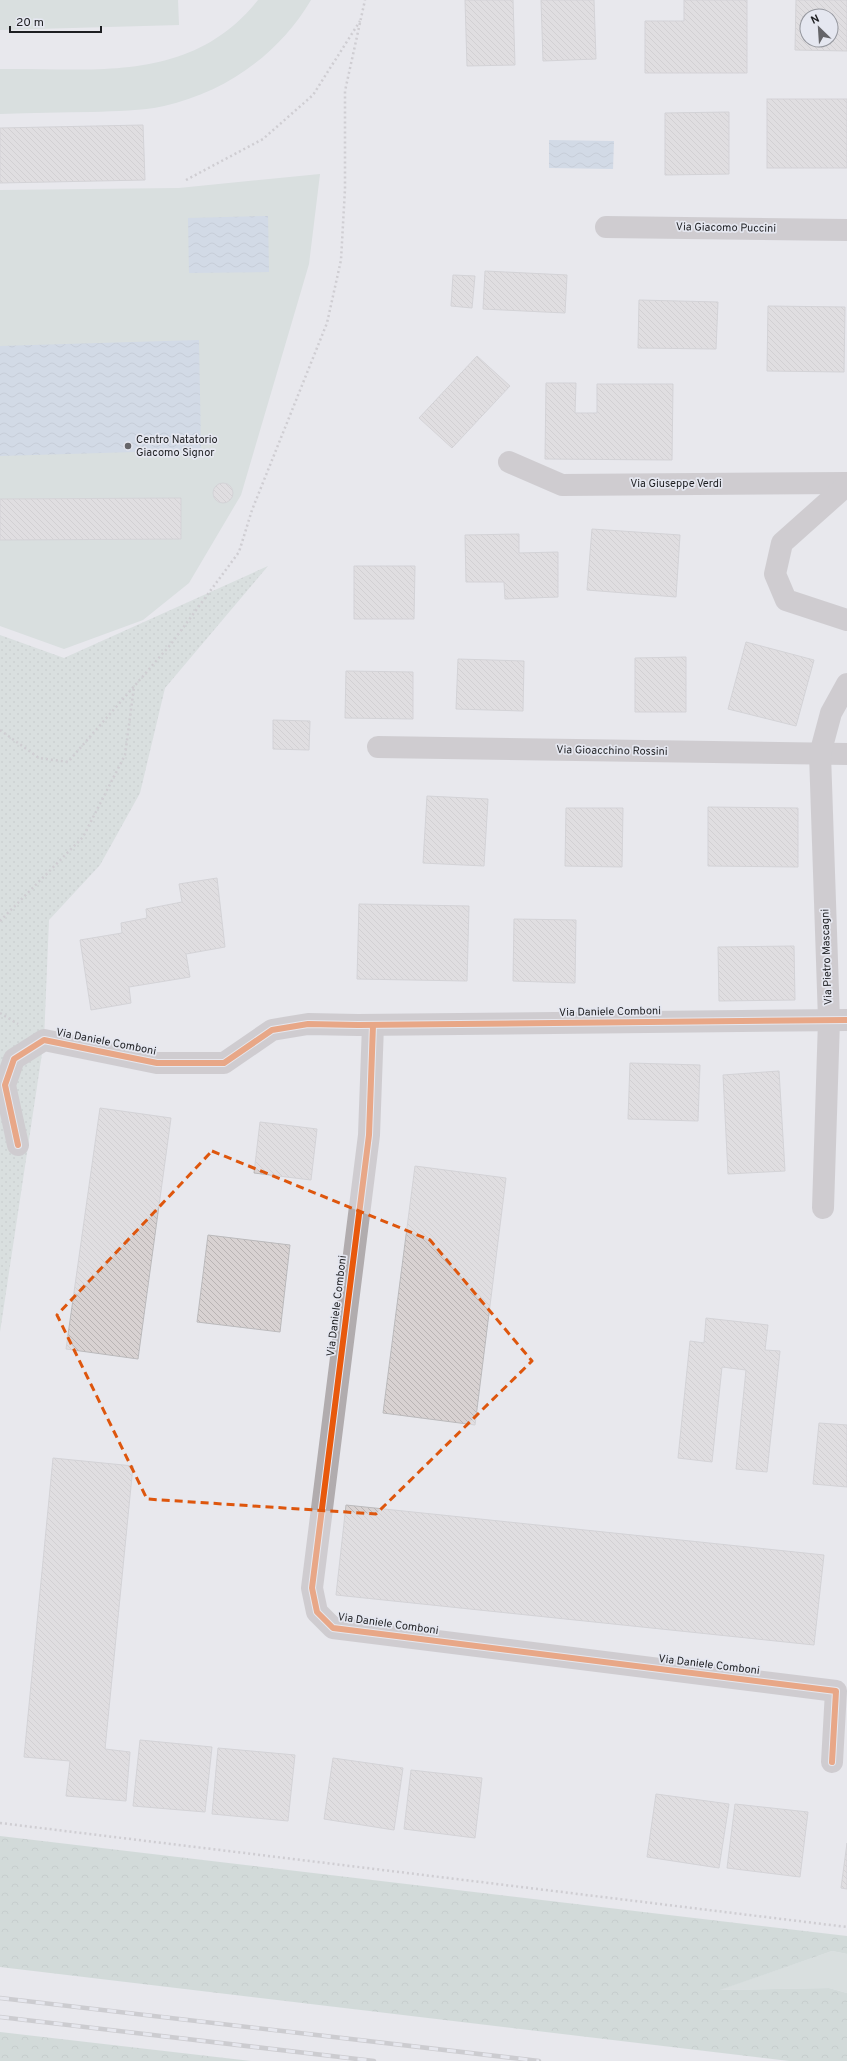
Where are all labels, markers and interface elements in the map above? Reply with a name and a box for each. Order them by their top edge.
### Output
scale bar [10,8,101,34]
north arrow [799,8,839,48]
text: N [809,12,822,28]
text: 20 m [16,15,44,31]
street label: Via Giacomo Puccini [676,220,776,236]
place label: Centro Natatorio Giacomo Signor [136,433,218,460]
marker: Centro Natatorio Giacomo Signor [123,441,133,451]
street label: Via Giuseppe Verdi [630,477,722,491]
street label: Via Gioacchino Rossini [556,743,668,759]
street label: Via Pietro Mascagni [818,909,836,1005]
street label: Via Daniele Comboni [559,1004,661,1020]
street label: Via Daniele Comboni [55,1025,157,1059]
street label: Via Daniele Comboni [324,1255,350,1357]
street label: Via Daniele Comboni [337,1610,439,1638]
street label: Via Daniele Comboni [658,1652,760,1678]

